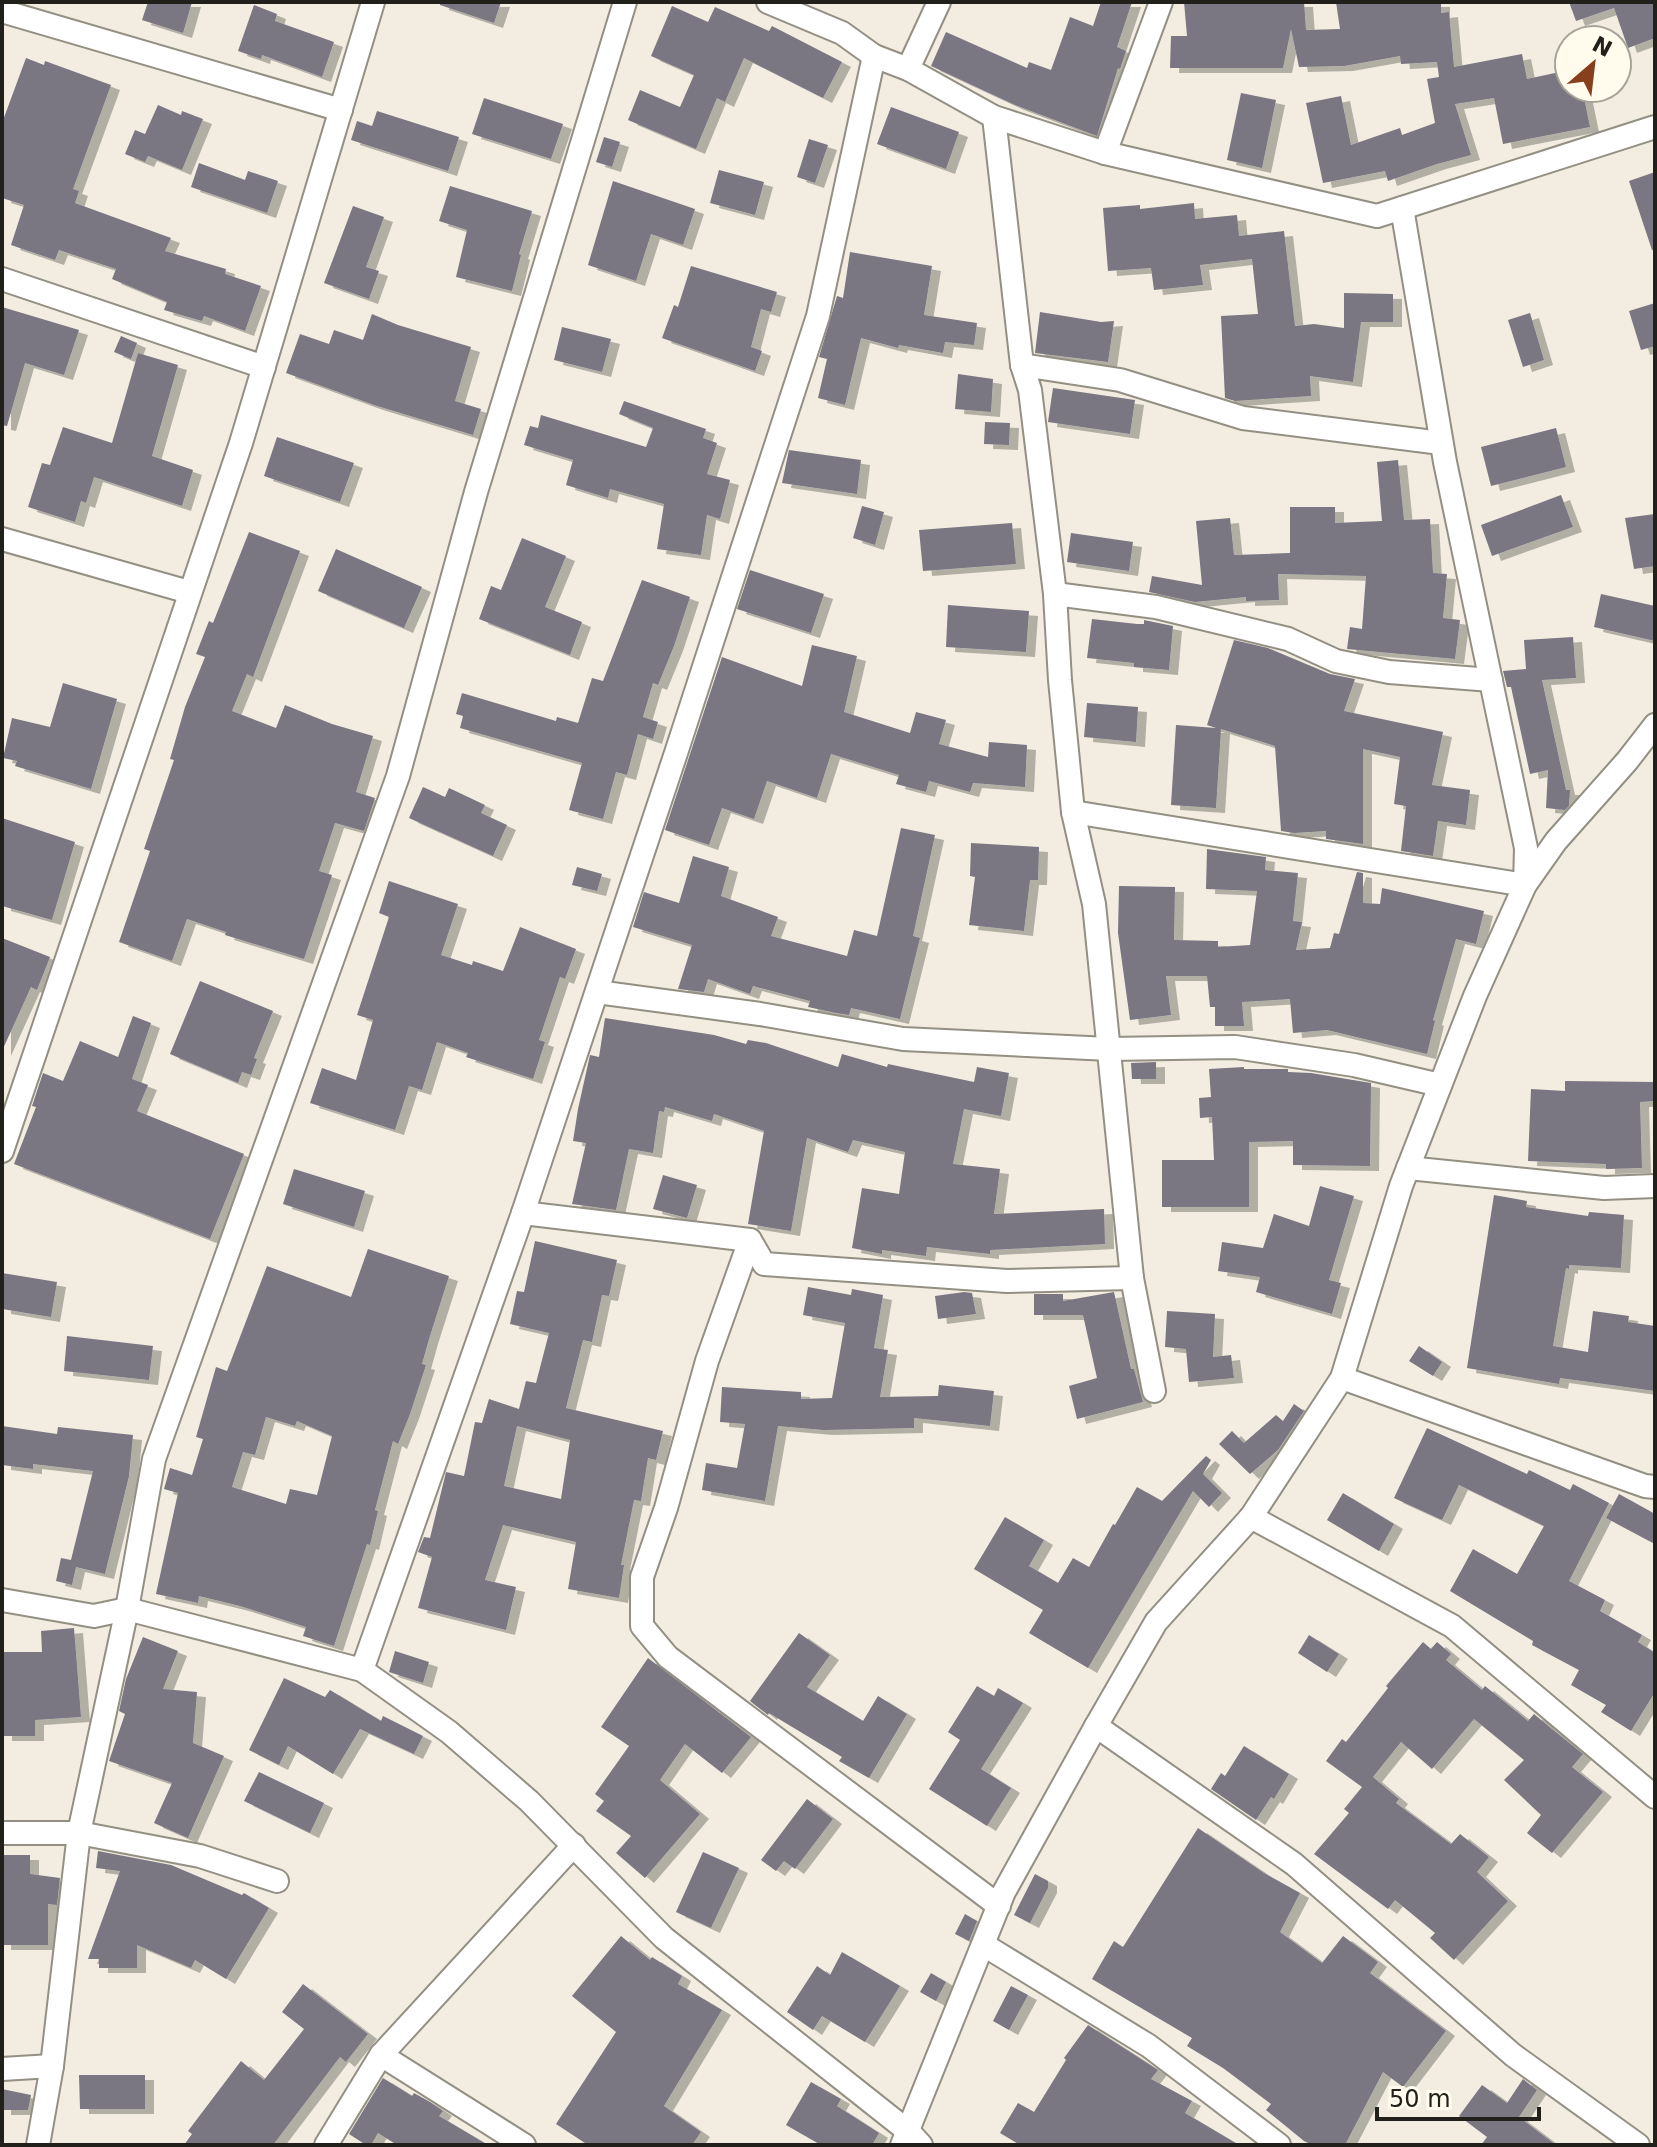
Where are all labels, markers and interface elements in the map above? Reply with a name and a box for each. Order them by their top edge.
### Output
north arrow [1553,24,1633,104]
text: N [1588,31,1616,62]
scale bar [1377,2071,1539,2121]
text: 50 m [1389,2085,1451,2113]

